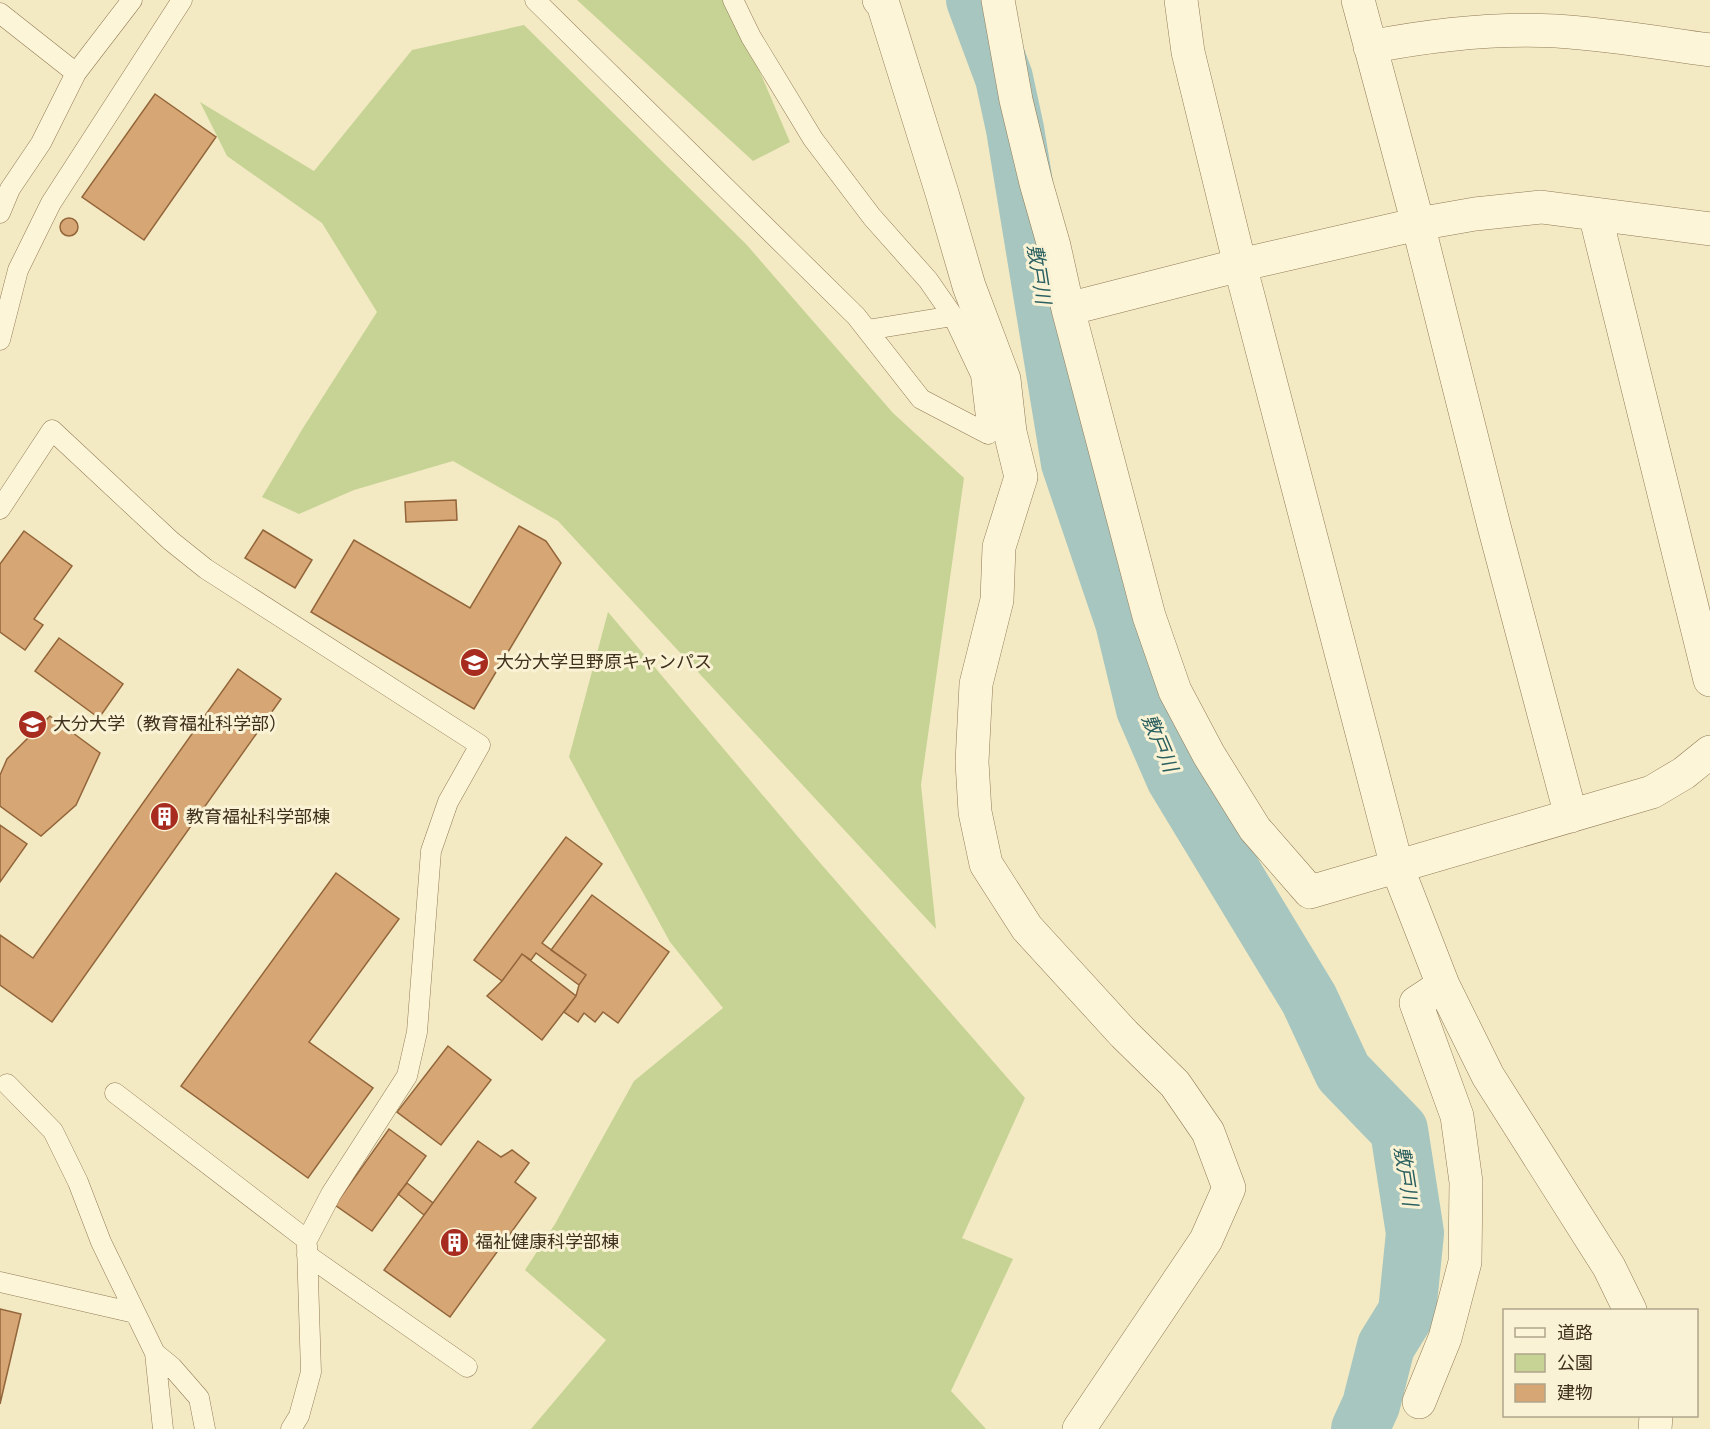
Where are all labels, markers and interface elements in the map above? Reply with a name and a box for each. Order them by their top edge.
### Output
water label: 敷戸川 [1023,243,1055,307]
school or university icon: 大分大学旦野原キャンパス [459,646,491,678]
place label: 大分大学旦野原キャンパス [496,652,712,672]
school or university icon: 大分大学（教育福祉科学部） [16,708,48,740]
water label: 敷戸川 [1138,711,1183,777]
place label: 大分大学（教育福祉科学部） [53,714,287,734]
building icon: 教育福祉科学部棟 [149,801,181,833]
place label: 教育福祉科学部棟 [186,807,330,827]
water label: 敷戸川 [1390,1145,1422,1209]
building icon: 福祉健康科学部棟 [438,1226,470,1258]
place label: 福祉健康科学部棟 [475,1232,619,1252]
legend [1503,1309,1698,1417]
text: 道路 [1557,1323,1593,1343]
text: 公園 [1557,1353,1593,1373]
text: 建物 [1557,1383,1593,1403]

